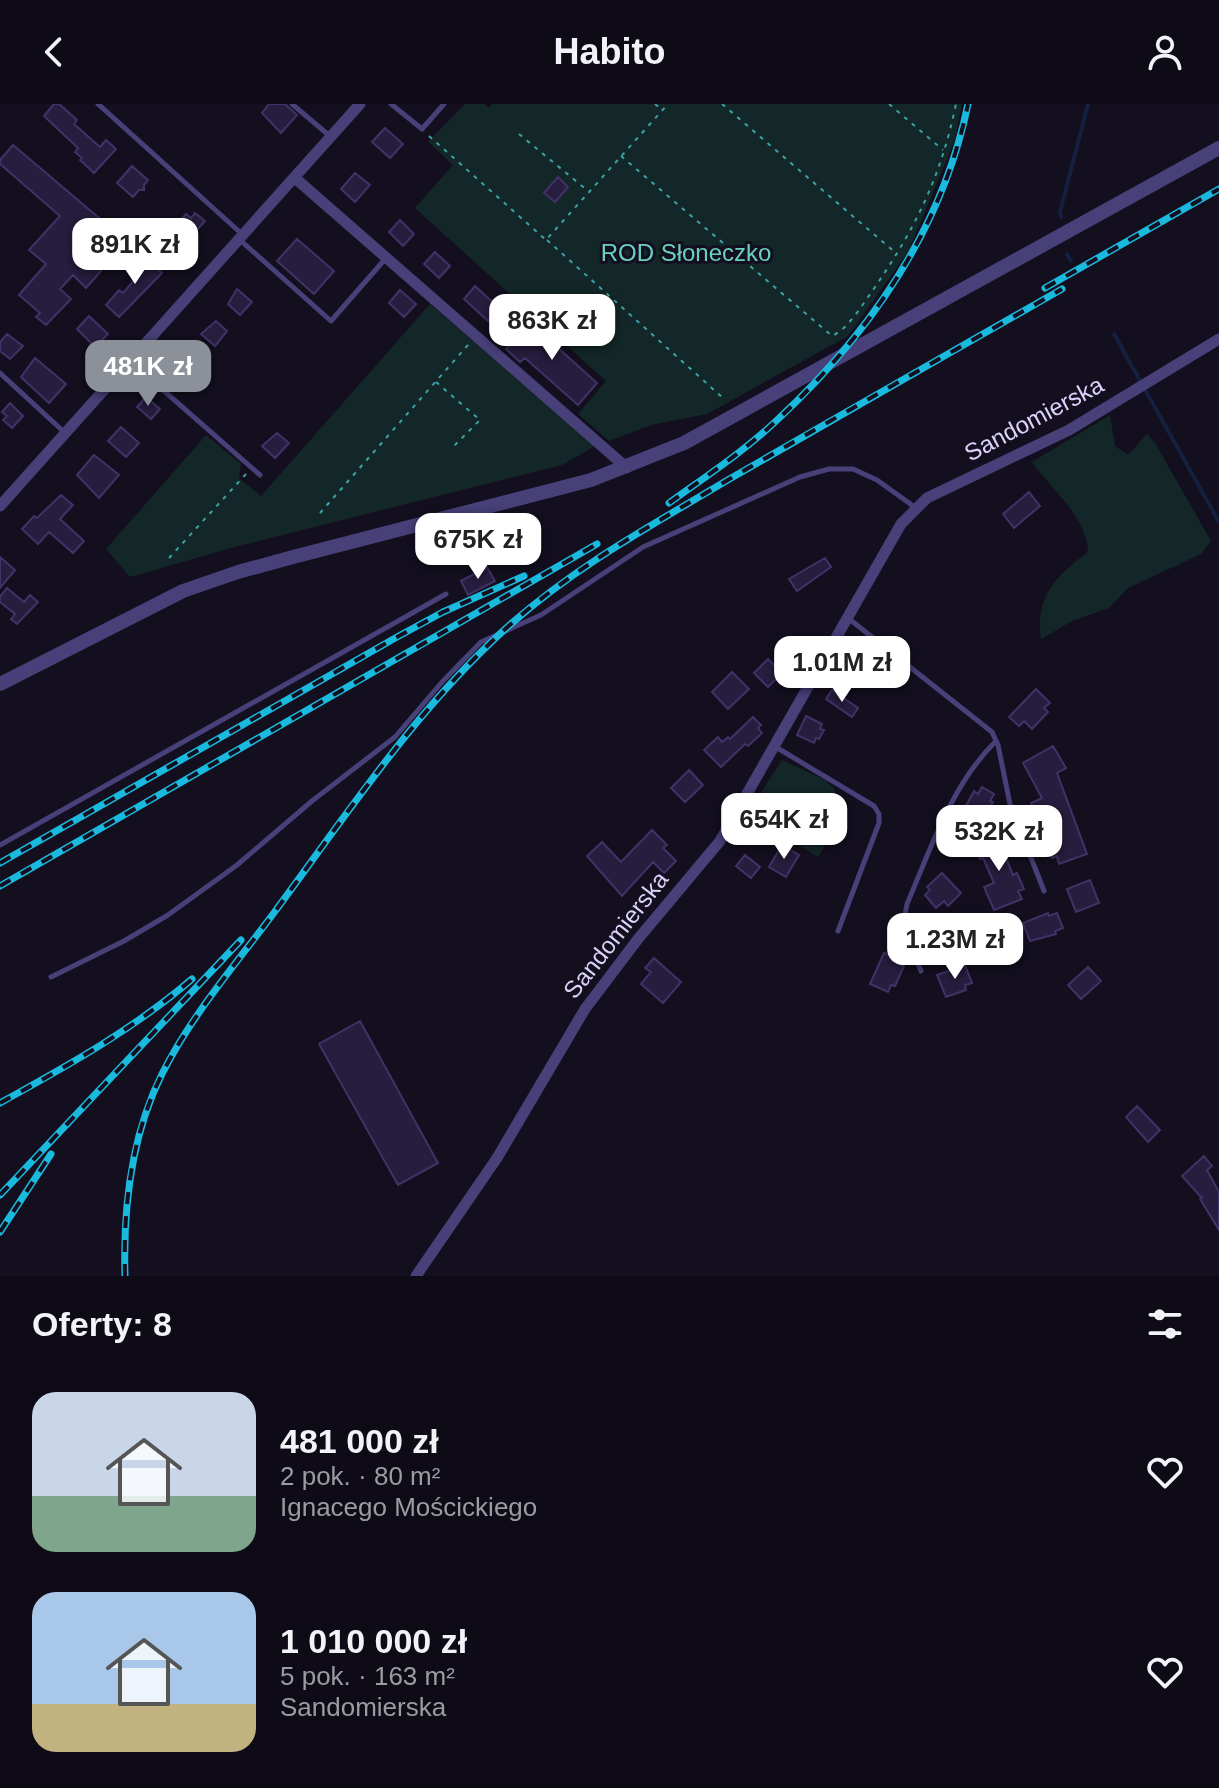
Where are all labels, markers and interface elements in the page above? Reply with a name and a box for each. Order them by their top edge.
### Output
icon: back [32,30,76,74]
icon: person [1143,30,1187,74]
text: Habito [554,31,666,72]
pin: 891K zł [61,218,209,286]
text: 891K zł [90,229,180,259]
park label: ROD Słoneczko [601,239,771,266]
pin: 863K zł [478,294,626,362]
text: 863K zł [507,305,597,335]
pin: 481K zł [74,340,222,408]
text: 481K zł [103,351,193,381]
street label: Sandomierska [960,370,1108,466]
pin: 675K zł [404,513,552,581]
text: 675K zł [433,524,523,554]
pin: 1.01M zł [759,636,925,704]
text: 1.01M zł [792,647,892,677]
pin: 654K zł [710,793,858,861]
text: 654K zł [739,804,829,834]
pin: 532K zł [925,805,1073,873]
text: 532K zł [954,816,1044,846]
street label: Sandomierska [558,865,674,1003]
pin: 1.23M zł [872,913,1038,981]
text: 1.23M zł [905,924,1005,954]
icon: filters [1143,1302,1187,1346]
text: Oferty: 8 [32,1305,172,1343]
text: 481 000 zł [280,1422,439,1460]
icon: home [96,1424,192,1520]
icon: heart [1143,1450,1187,1494]
text: 2 pok. · 80 m² [280,1461,440,1491]
text: Ignacego Mościckiego [280,1492,537,1522]
text: 1 010 000 zł [280,1622,467,1660]
icon: home [96,1624,192,1720]
icon: heart [1143,1650,1187,1694]
text: 5 pok. · 163 m² [280,1661,455,1691]
text: Sandomierska [280,1692,446,1722]

